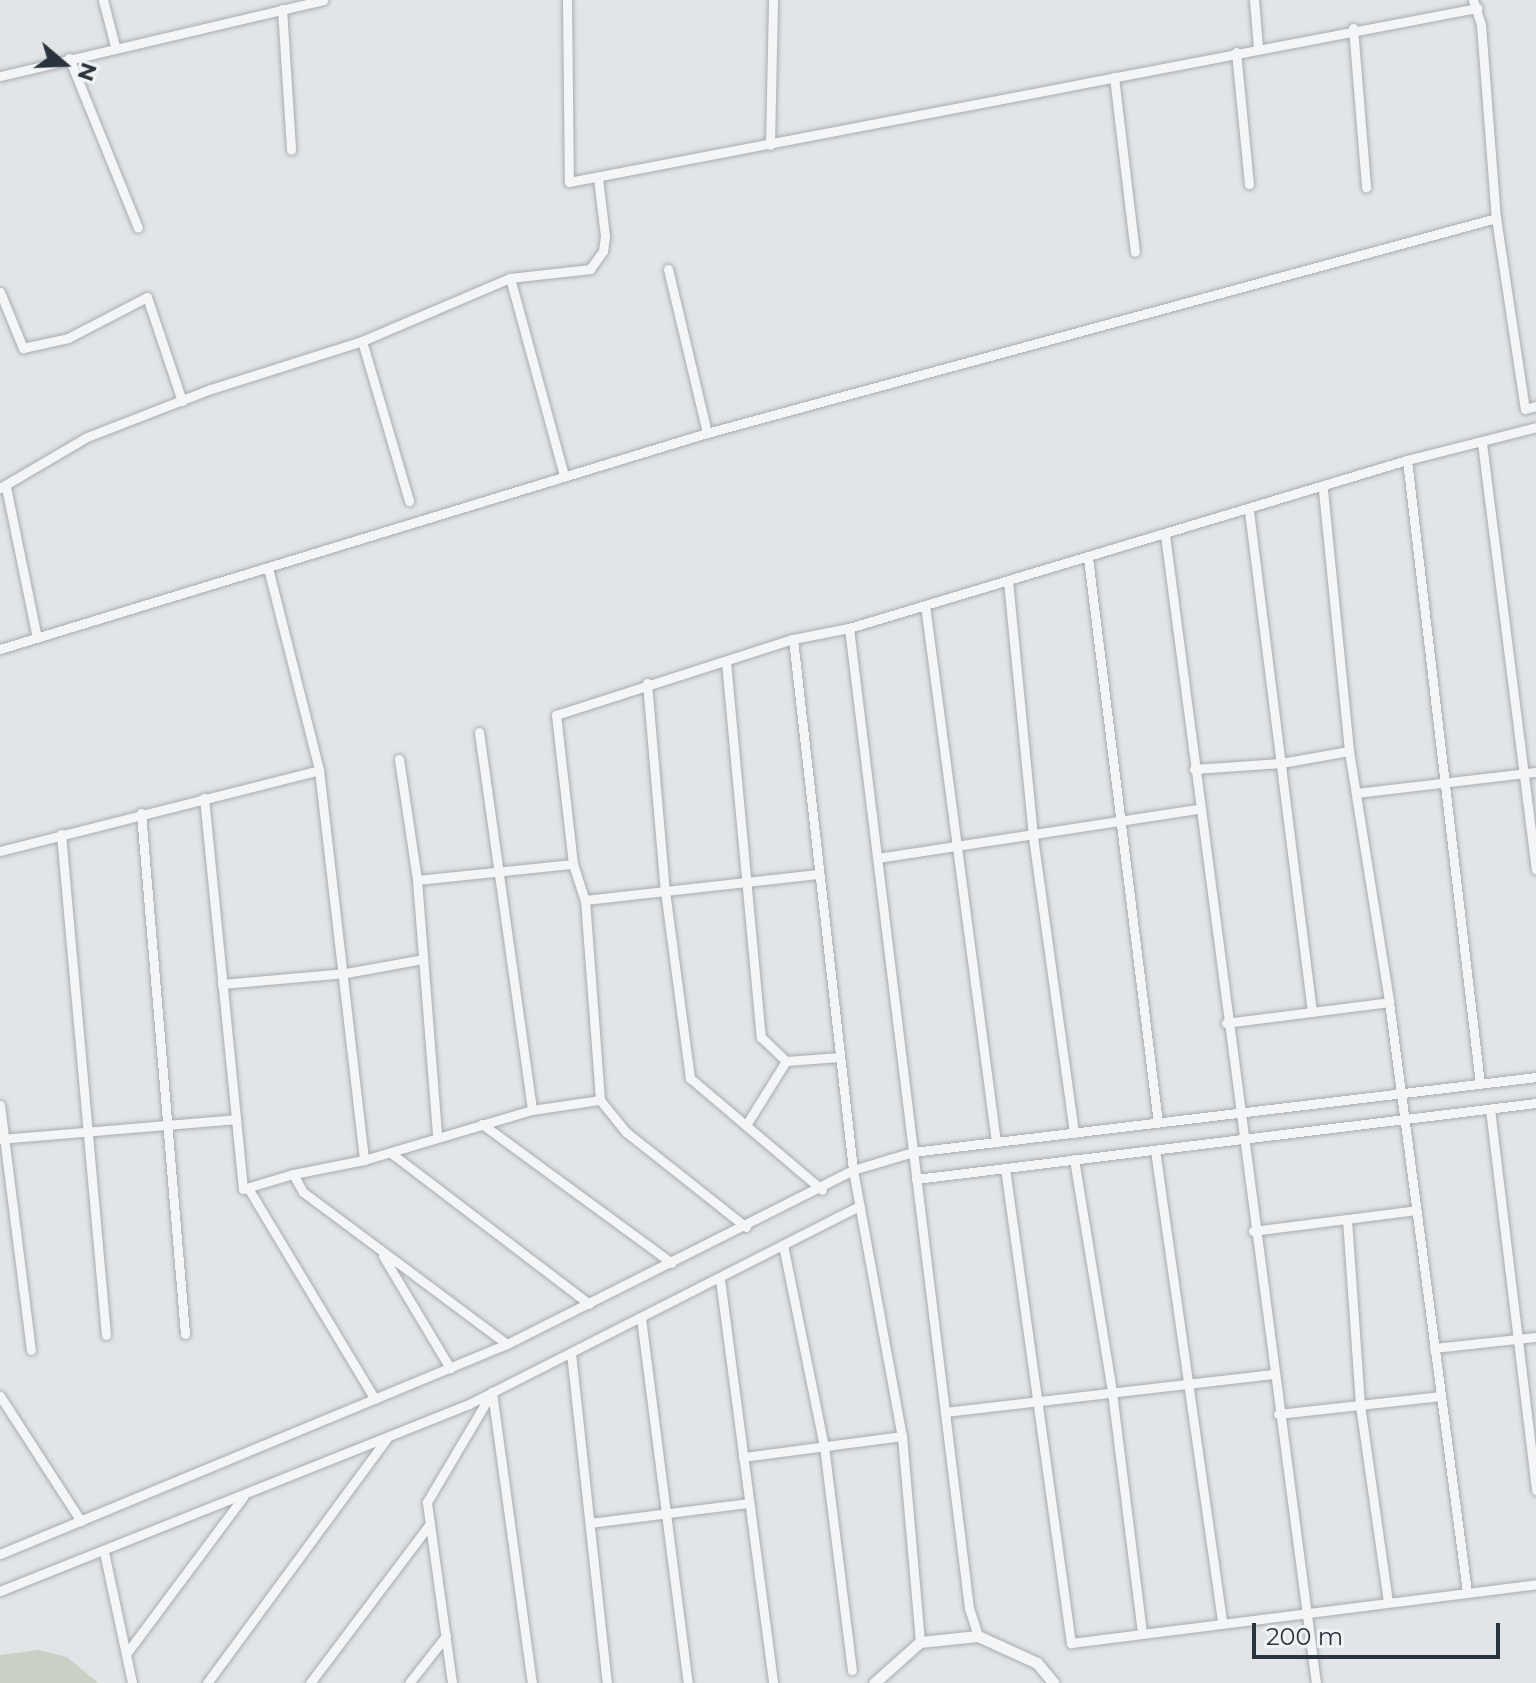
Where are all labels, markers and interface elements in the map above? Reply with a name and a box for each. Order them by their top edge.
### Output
north arrow [24,24,104,104]
text: N [72,59,103,85]
scale bar [1256,1607,1504,1657]
text: 200 m [1266,1622,1343,1651]

